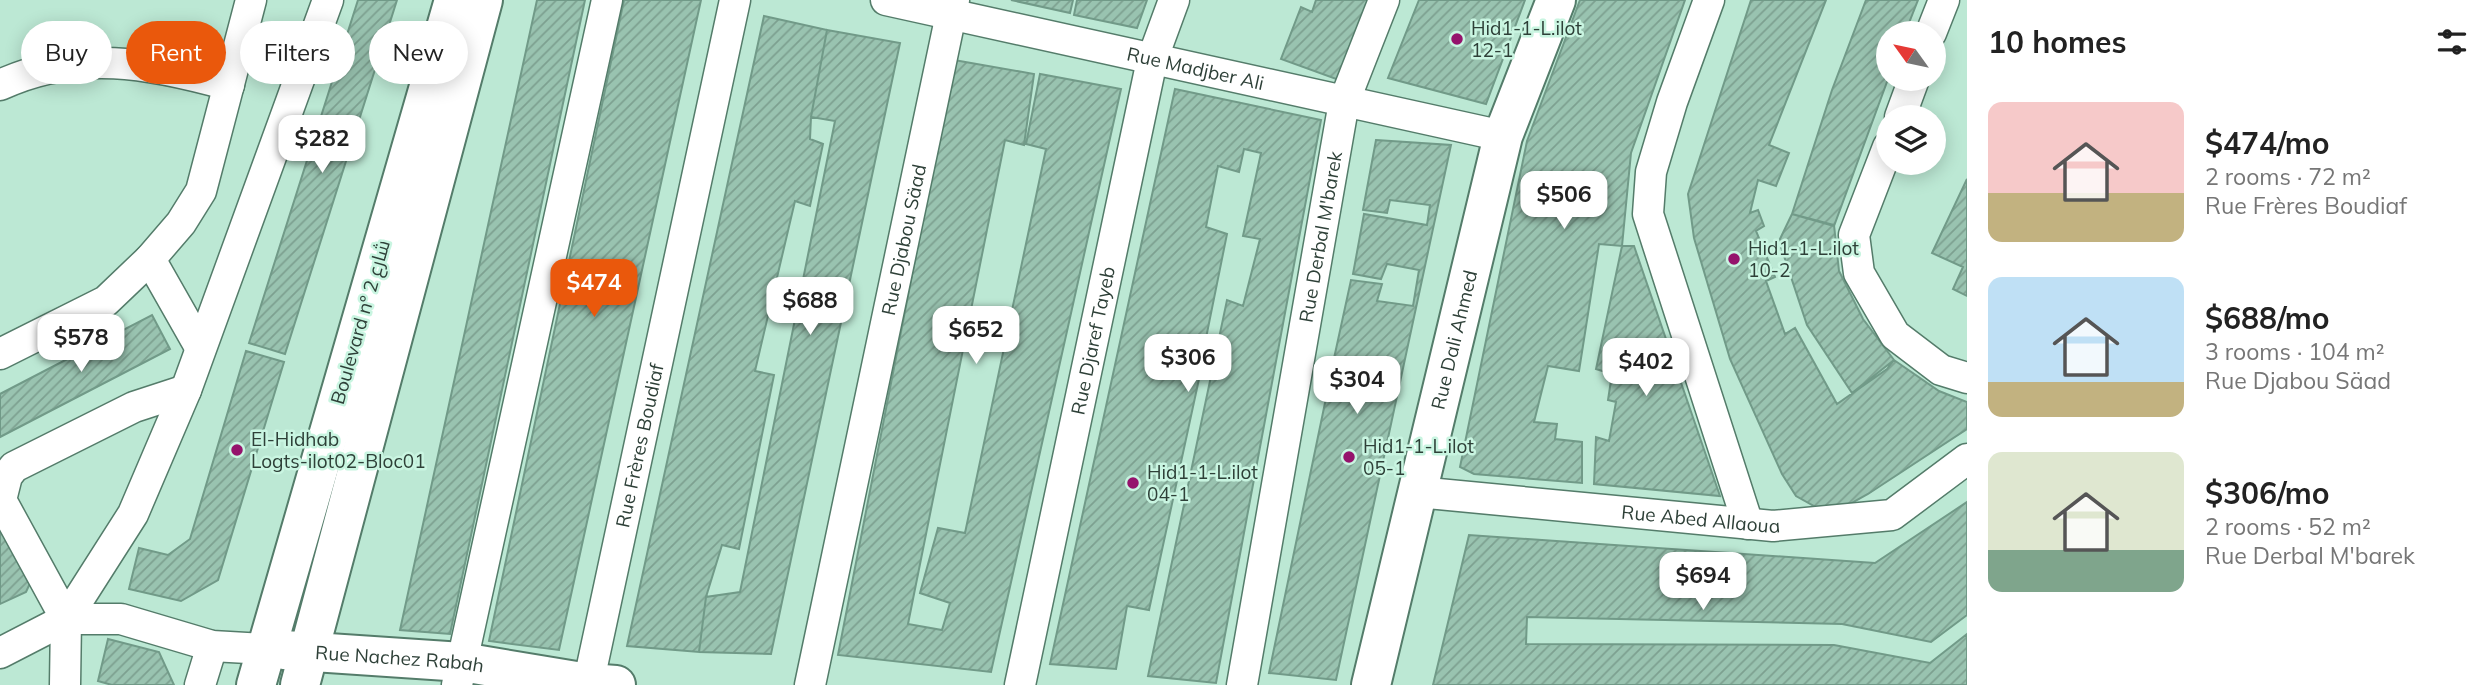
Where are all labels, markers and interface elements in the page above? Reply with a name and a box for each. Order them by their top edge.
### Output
place label: Hid1-1-L.ilot 12-1 [1471,16,1582,62]
chip: Buy [21,21,112,84]
chip: Rent [126,21,226,84]
chip: Filters [240,21,355,84]
chip: New [369,21,468,84]
north arrow [1876,21,1946,91]
map controls [1876,21,1946,175]
text: 10 homes [1988,23,2127,61]
icon: filters [2433,23,2471,61]
marker: Hid1-1-L.ilot 12-1 [1449,31,1465,47]
street label: Rue Madjber Ali [1125,41,1266,95]
button: layers [1876,105,1946,175]
pin: $282 [281,116,363,175]
text: $282 [294,123,350,152]
text: $474/mo [2205,124,2329,162]
icon: home [2044,130,2128,214]
street label: Rue Derbal M'barek [1294,149,1347,324]
street label: Rue Djabou Säad [876,162,931,317]
text: 2 rooms · 72 m² [2205,162,2371,191]
pin: $506 [1523,172,1605,231]
text: $506 [1536,179,1592,208]
text: Rue Frères Boudiaf [2205,191,2407,220]
place label: Hid1-1-L.ilot 10-2 [1748,236,1859,282]
street label: Boulevard n° شارع 2 [325,237,397,407]
marker: Hid1-1-L.ilot 10-2 [1726,251,1742,267]
pin: $474 [553,260,635,319]
street label: Rue Djaref Tayeb [1065,264,1120,417]
text: $474 [566,267,622,296]
street label: Rue Dali Ahmed [1426,268,1482,412]
pin: $688 [769,278,851,337]
text: $688 [782,285,838,314]
text: $688/mo [2205,299,2329,337]
icon: home [2044,305,2128,389]
pin: $652 [935,306,1017,366]
pin: $578 [40,314,122,374]
text: $652 [948,314,1004,343]
text: $578 [53,322,109,351]
pin: $306 [1147,334,1229,394]
text: 3 rooms · 104 m² [2205,337,2385,366]
pin: $402 [1605,338,1687,398]
text: $306 [1160,342,1216,371]
text: $402 [1618,346,1674,375]
pin: $304 [1316,356,1398,416]
street label: Rue Frères Boudiaf [610,361,669,530]
text: $304 [1329,364,1385,393]
text: Rue Djabou Säad [2205,366,2391,395]
place label: El-Hidhab Logts-ilot02-Bloc01 [251,427,426,473]
place label: Hid1-1-L.ilot 05-1 [1363,434,1474,480]
marker: El-Hidhab Logts-ilot02-Bloc01 [229,442,245,458]
marker: Hid1-1-L.ilot 05-1 [1341,449,1357,465]
place label: Hid1-1-L.ilot 04-1 [1147,460,1258,506]
text: $306/mo [2205,474,2329,512]
marker: Hid1-1-L.ilot 04-1 [1125,475,1141,491]
icon: home [2044,480,2128,564]
street label: Rue Abed Allaoua [1620,500,1781,538]
text: 2 rooms · 52 m² [2205,512,2371,541]
text: Rue Derbal M'barek [2205,541,2415,570]
pin: $694 [1662,552,1744,612]
text: $694 [1675,560,1731,589]
street label: Rue Nachez Rabah [315,640,486,677]

